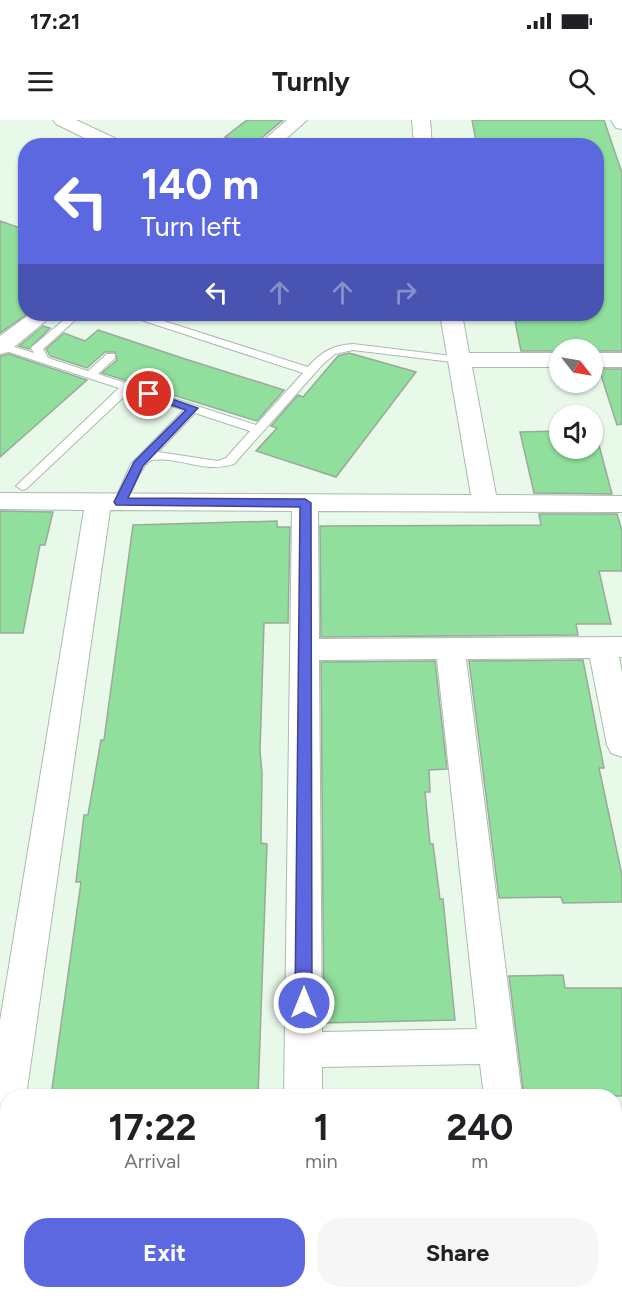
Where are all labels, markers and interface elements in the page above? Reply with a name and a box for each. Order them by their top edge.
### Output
text: 17:21 [30,8,80,35]
icon: menu [24,65,57,98]
text: Turnly [272,65,350,98]
icon: search [565,65,598,98]
text: 140 m [141,159,259,210]
icon: left [42,162,120,240]
text: Turn left [141,210,241,243]
icon: left [200,276,233,309]
icon: ahead [263,276,296,309]
icon: ahead [326,276,359,309]
icon: right [389,276,422,309]
north arrow [549,339,603,393]
map controls [549,339,603,459]
pin [123,368,174,419]
icon: arrive [132,377,165,410]
button: sound [549,405,603,459]
position arrow [272,971,336,1035]
text: 17:22 [109,1106,196,1149]
text: 1 [314,1106,329,1149]
text: 240 [446,1106,513,1149]
text: Arrival [124,1149,181,1173]
text: min [305,1149,338,1173]
text: m [471,1149,488,1173]
button: Exit [24,1218,305,1287]
button: Share [317,1218,598,1287]

